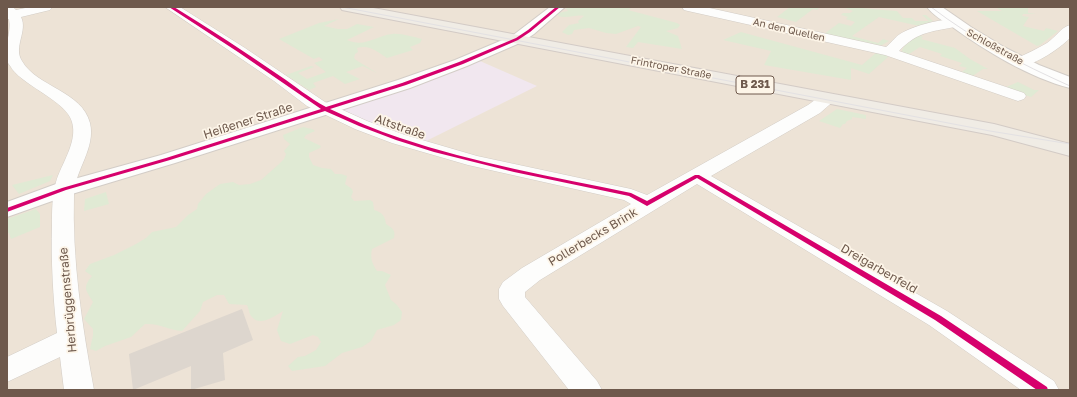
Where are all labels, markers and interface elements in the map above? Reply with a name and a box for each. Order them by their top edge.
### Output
street label: An den Quellen [752,16,826,44]
street label: Schloßstraße [964,26,1026,68]
street label: Frintroper Straße [630,54,712,82]
road number: B 231 [736,76,774,94]
street label: Heißener Straße [202,100,294,142]
street label: Altstraße [373,112,427,142]
street label: Pollerbecks Brink [546,205,640,269]
street label: Dreigarbenfeld [838,241,920,297]
street label: Herbrüggenstraße [56,247,80,353]

